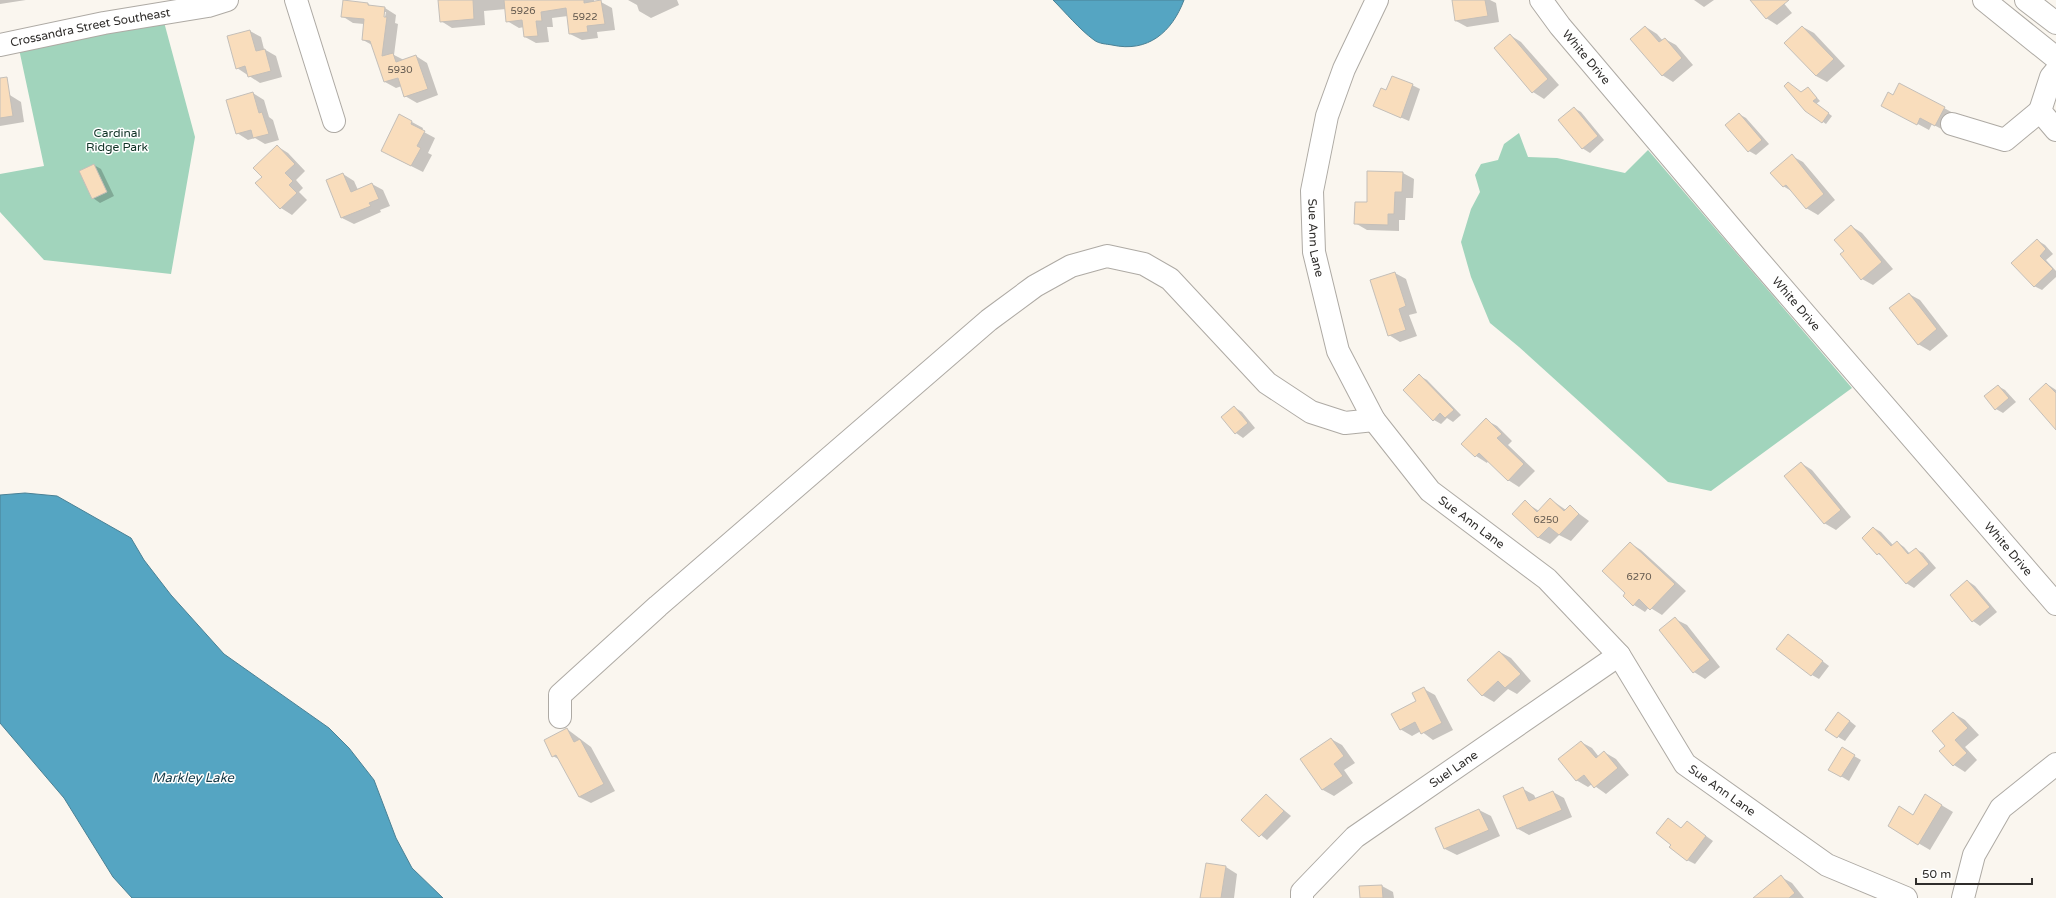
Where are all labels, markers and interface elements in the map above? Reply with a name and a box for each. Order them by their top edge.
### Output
street label: Crossandra Street Southeast [9,5,172,50]
house number: 5926 [510,5,536,17]
house number: 5922 [572,11,598,23]
street label: White Drive [1560,27,1613,87]
house number: 5930 [387,64,413,76]
park label: Cardinal Ridge Park [86,126,149,154]
street label: Sue Ann Lane [1305,198,1327,279]
street label: White Drive [1769,274,1823,334]
street label: Sue Ann Lane [1436,493,1507,552]
house number: 6250 [1533,514,1559,526]
street label: White Drive [1981,519,2036,579]
house number: 6270 [1626,571,1652,583]
street label: Suel Lane [1427,748,1480,791]
street label: Sue Ann Lane [1686,762,1758,819]
water label: Markley Lake [152,770,235,786]
scale bar [1916,860,2032,886]
text: 50 m [1922,867,1951,881]

